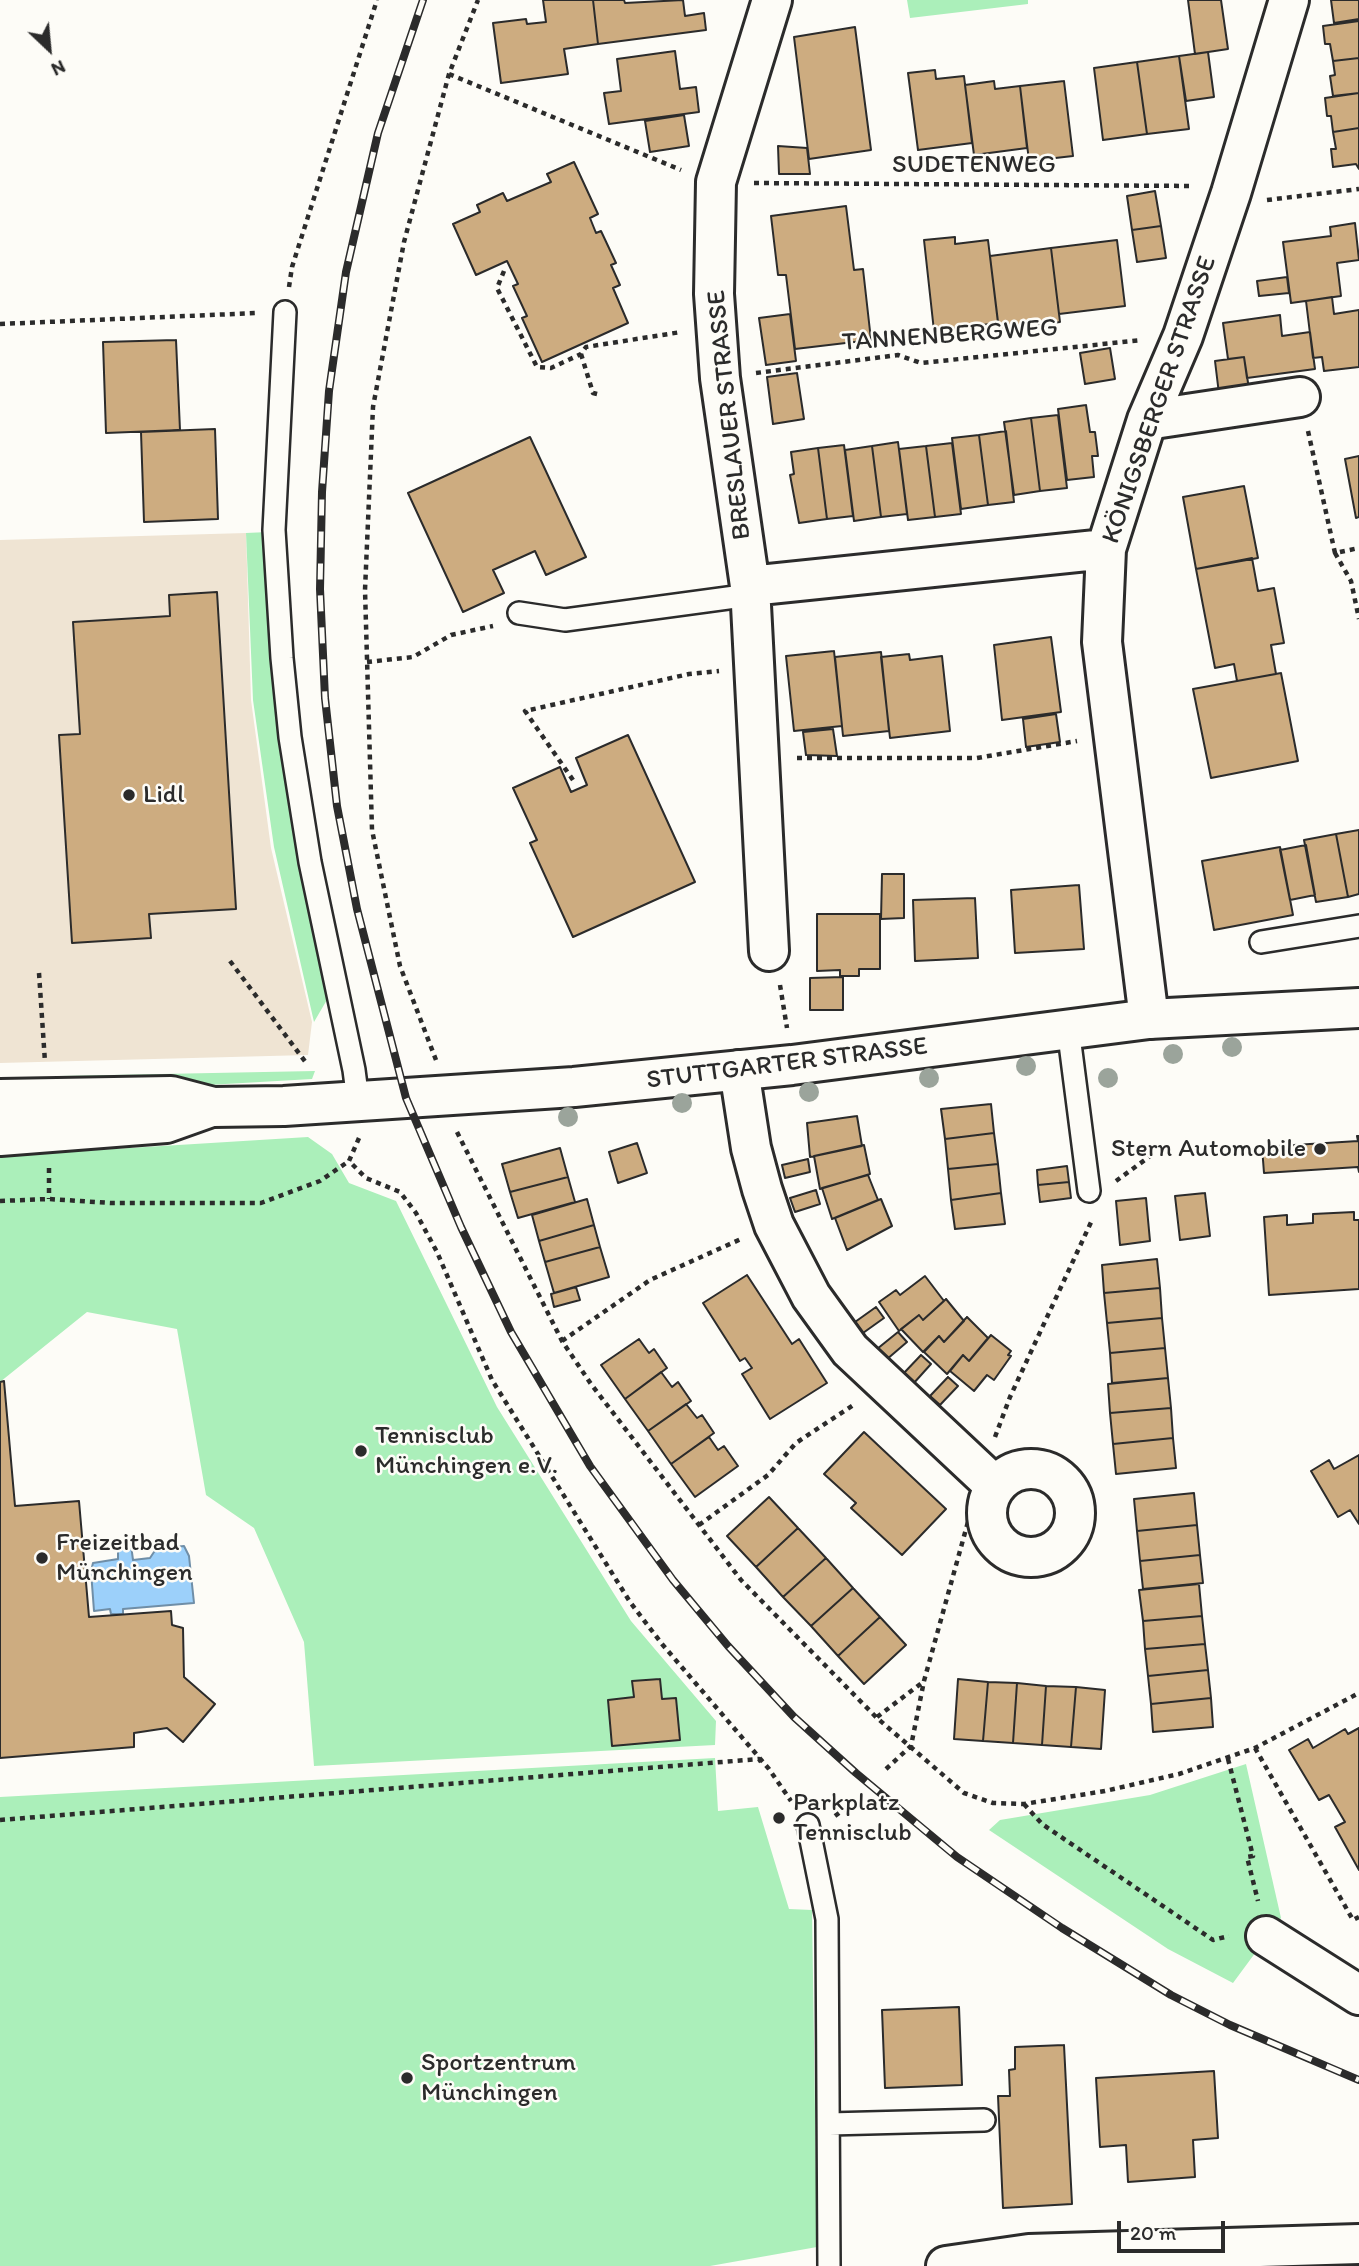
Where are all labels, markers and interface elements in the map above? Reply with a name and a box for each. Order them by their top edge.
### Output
north arrow [14,14,84,84]
text: N [48,55,69,81]
street label: SUDETENWEG [892,149,1056,181]
street label: KÖNIGSBERGER STRASSE [1096,252,1224,548]
street label: BRESLAUER STRASSE [701,289,759,541]
street label: TANNENBERGWEG [841,313,1059,359]
place label: Lidl [143,779,184,811]
marker: Lidl [121,787,137,803]
street label: STUTTGARTER STRASSE [645,1031,929,1097]
place label: Stern Automobile [1111,1133,1306,1165]
marker: Stern Automobile [1312,1141,1328,1157]
place label: Tennisclub Münchingen e.V. [375,1420,558,1482]
marker: Tennisclub Münchingen e.V. [353,1443,369,1459]
place label: Freizeitbad Münchingen [56,1527,193,1588]
marker: Freizeitbad Münchingen [34,1550,50,1566]
place label: Parkplatz Tennisclub [793,1787,912,1848]
marker: Parkplatz Tennisclub [771,1810,787,1826]
place label: Sportzentrum Münchingen [421,2047,576,2108]
marker: Sportzentrum Münchingen [399,2070,415,2086]
scale bar [1121,2206,1230,2250]
text: 20 m [1130,2220,1176,2245]

